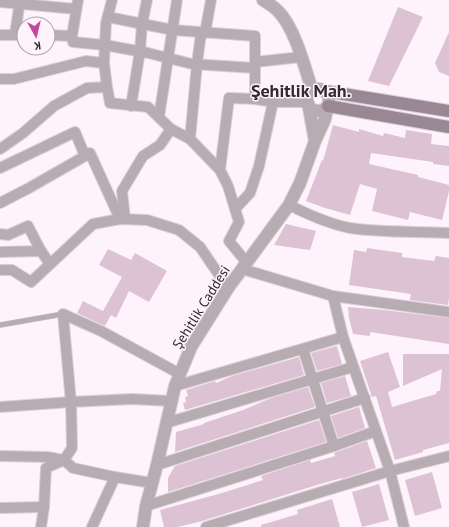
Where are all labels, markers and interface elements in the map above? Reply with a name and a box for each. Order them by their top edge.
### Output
north arrow [16,16,56,56]
text: K [33,38,42,53]
district label: Şehitlik Mah. [251,79,351,102]
street label: Şehitlik Caddesi [168,262,234,352]

